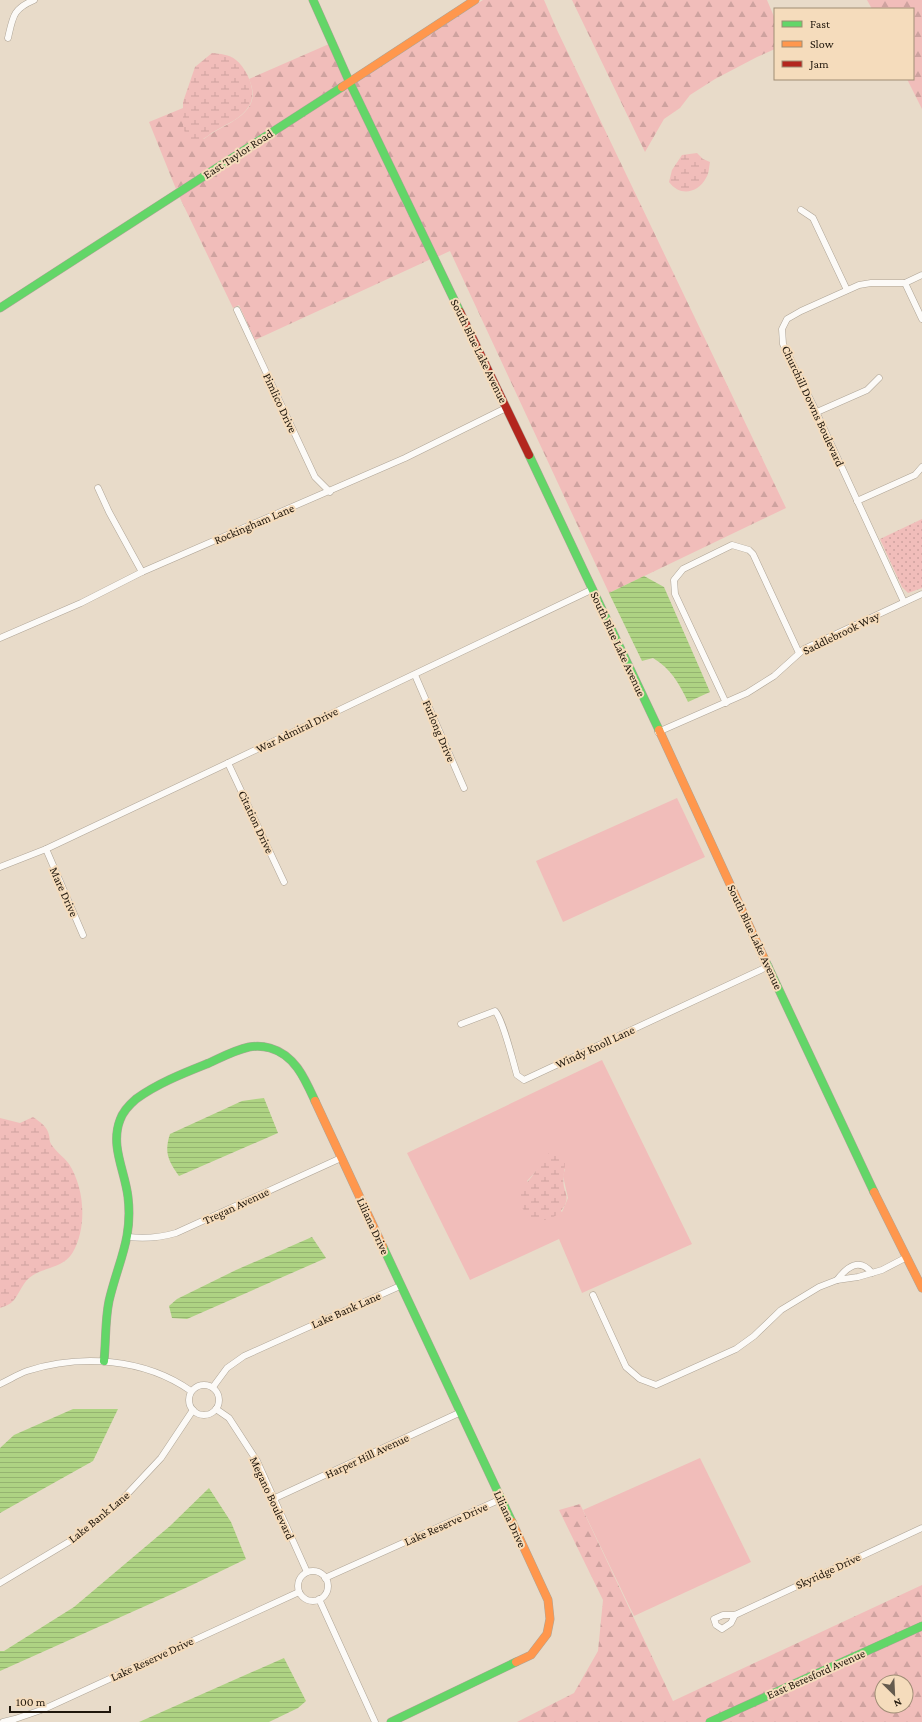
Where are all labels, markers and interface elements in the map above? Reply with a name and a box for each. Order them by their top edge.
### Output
legend [774,8,914,80]
text: Fast [810,17,831,31]
text: Slow [810,37,834,51]
text: Jam [809,57,829,71]
street label: East Taylor Road [201,126,276,182]
street label: South Blue Lake Avenue [448,297,510,405]
street label: Churchill Downs Boulevard [779,343,847,469]
street label: Pimlico Drive [260,371,300,435]
street label: Rockingham Lane [212,501,296,547]
street label: South Blue Lake Avenue [588,589,648,699]
street label: Saddlebrook Way [800,608,882,658]
street label: Furlong Drive [420,698,458,764]
street label: War Admiral Drive [254,704,340,756]
street label: Citation Drive [235,788,277,856]
street label: Mare Drive [47,865,81,919]
street label: South Blue Lake Avenue [725,882,785,992]
street label: Windy Knoll Lane [553,1023,637,1071]
street label: Tregan Avenue [201,1185,271,1227]
street label: Liliana Drive [354,1195,392,1257]
street label: Lake Bank Lane [309,1288,383,1332]
street label: Harper Hill Avenue [323,1430,411,1482]
street label: Megano Boulevard [247,1454,298,1542]
street label: Lake Bank Lane [66,1488,132,1546]
street label: Liliana Drive [491,1488,529,1550]
street label: Lake Reserve Drive [402,1499,490,1549]
street label: Skyridge Drive [793,1550,863,1592]
street label: Lake Reserve Drive [108,1634,196,1684]
street label: East Beresford Avenue [765,1646,867,1702]
north arrow [874,1674,914,1714]
scale bar [10,1688,110,1714]
text: 100 m [16,1695,46,1709]
text: N [892,1696,904,1710]

